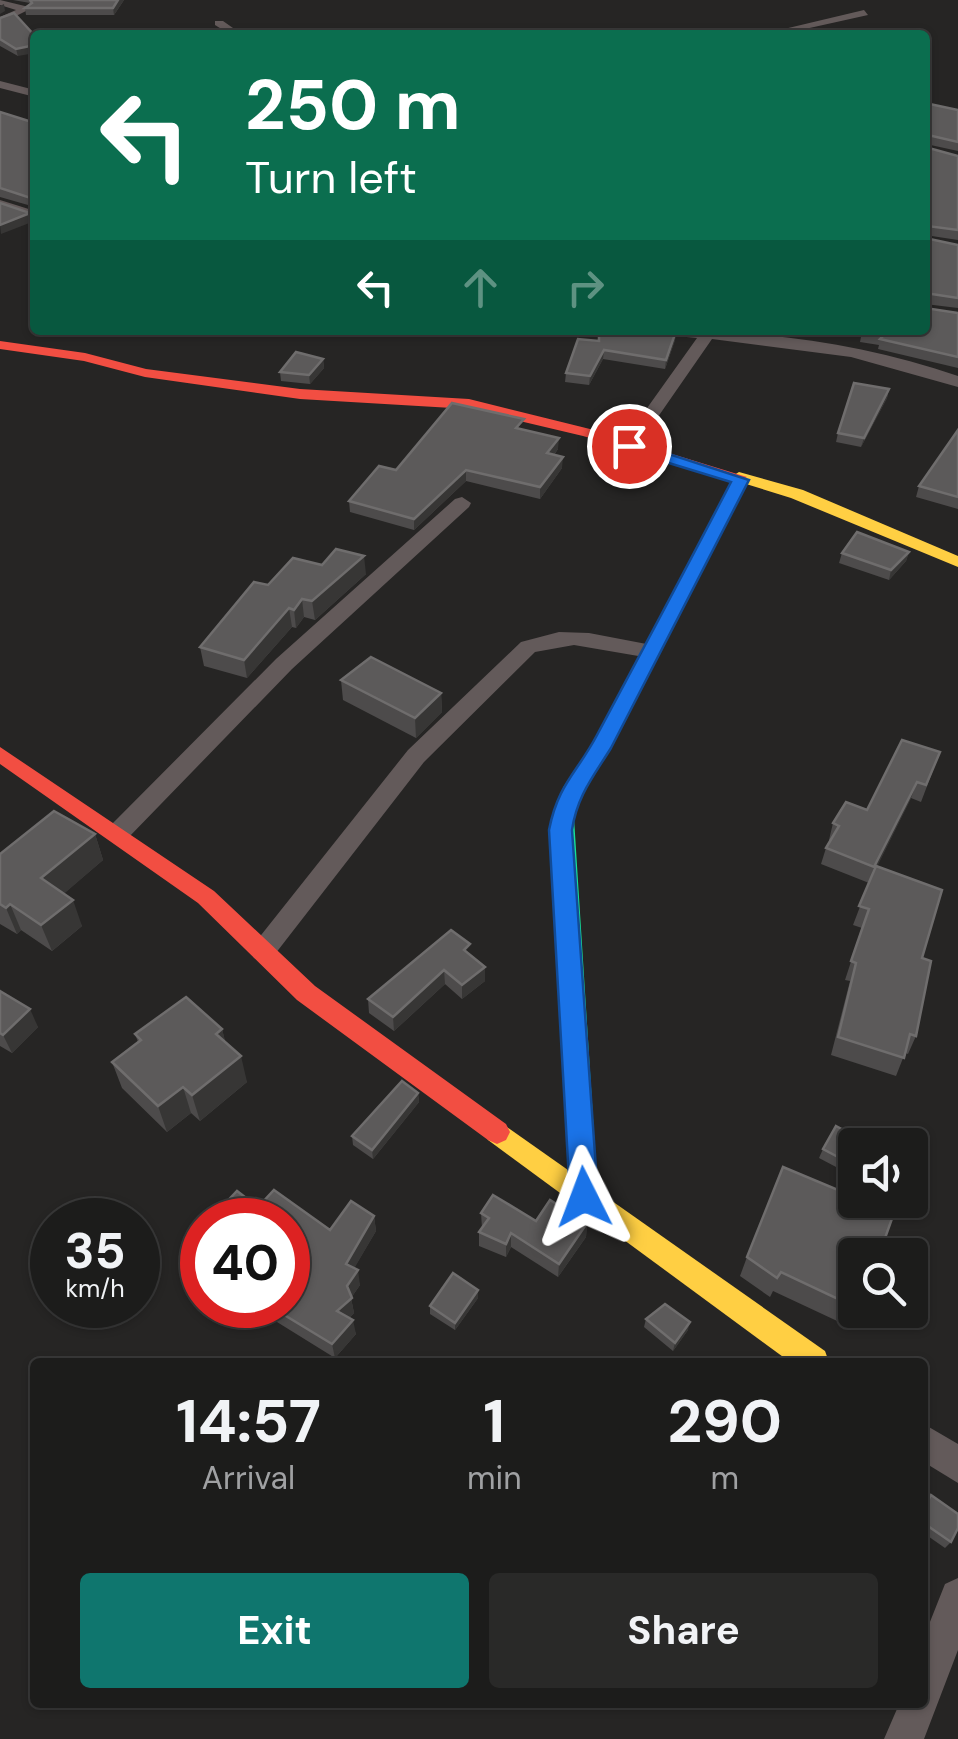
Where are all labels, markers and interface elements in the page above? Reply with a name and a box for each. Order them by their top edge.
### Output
text: 250 m [245,60,461,151]
icon: left [80,70,210,200]
text: Turn left [245,148,417,207]
icon: left [348,260,403,315]
icon: ahead [453,260,508,315]
icon: right [558,260,613,315]
pin [587,404,672,489]
icon: arrive [602,419,657,474]
map controls [838,1128,928,1328]
button: sound [838,1128,928,1218]
position arrow [532,1145,636,1249]
speed limit sign: 40 [180,1198,310,1328]
text: 35 [64,1218,126,1284]
button: search [838,1238,928,1328]
text: km/h [65,1272,125,1305]
text: 14:57 [176,1382,321,1461]
text: 1 [483,1382,505,1461]
text: 290 [667,1382,782,1461]
text: Arrival [202,1457,295,1499]
text: min [467,1457,522,1499]
text: m [710,1457,739,1499]
button: Exit [80,1573,469,1688]
button: Share [489,1573,878,1688]

